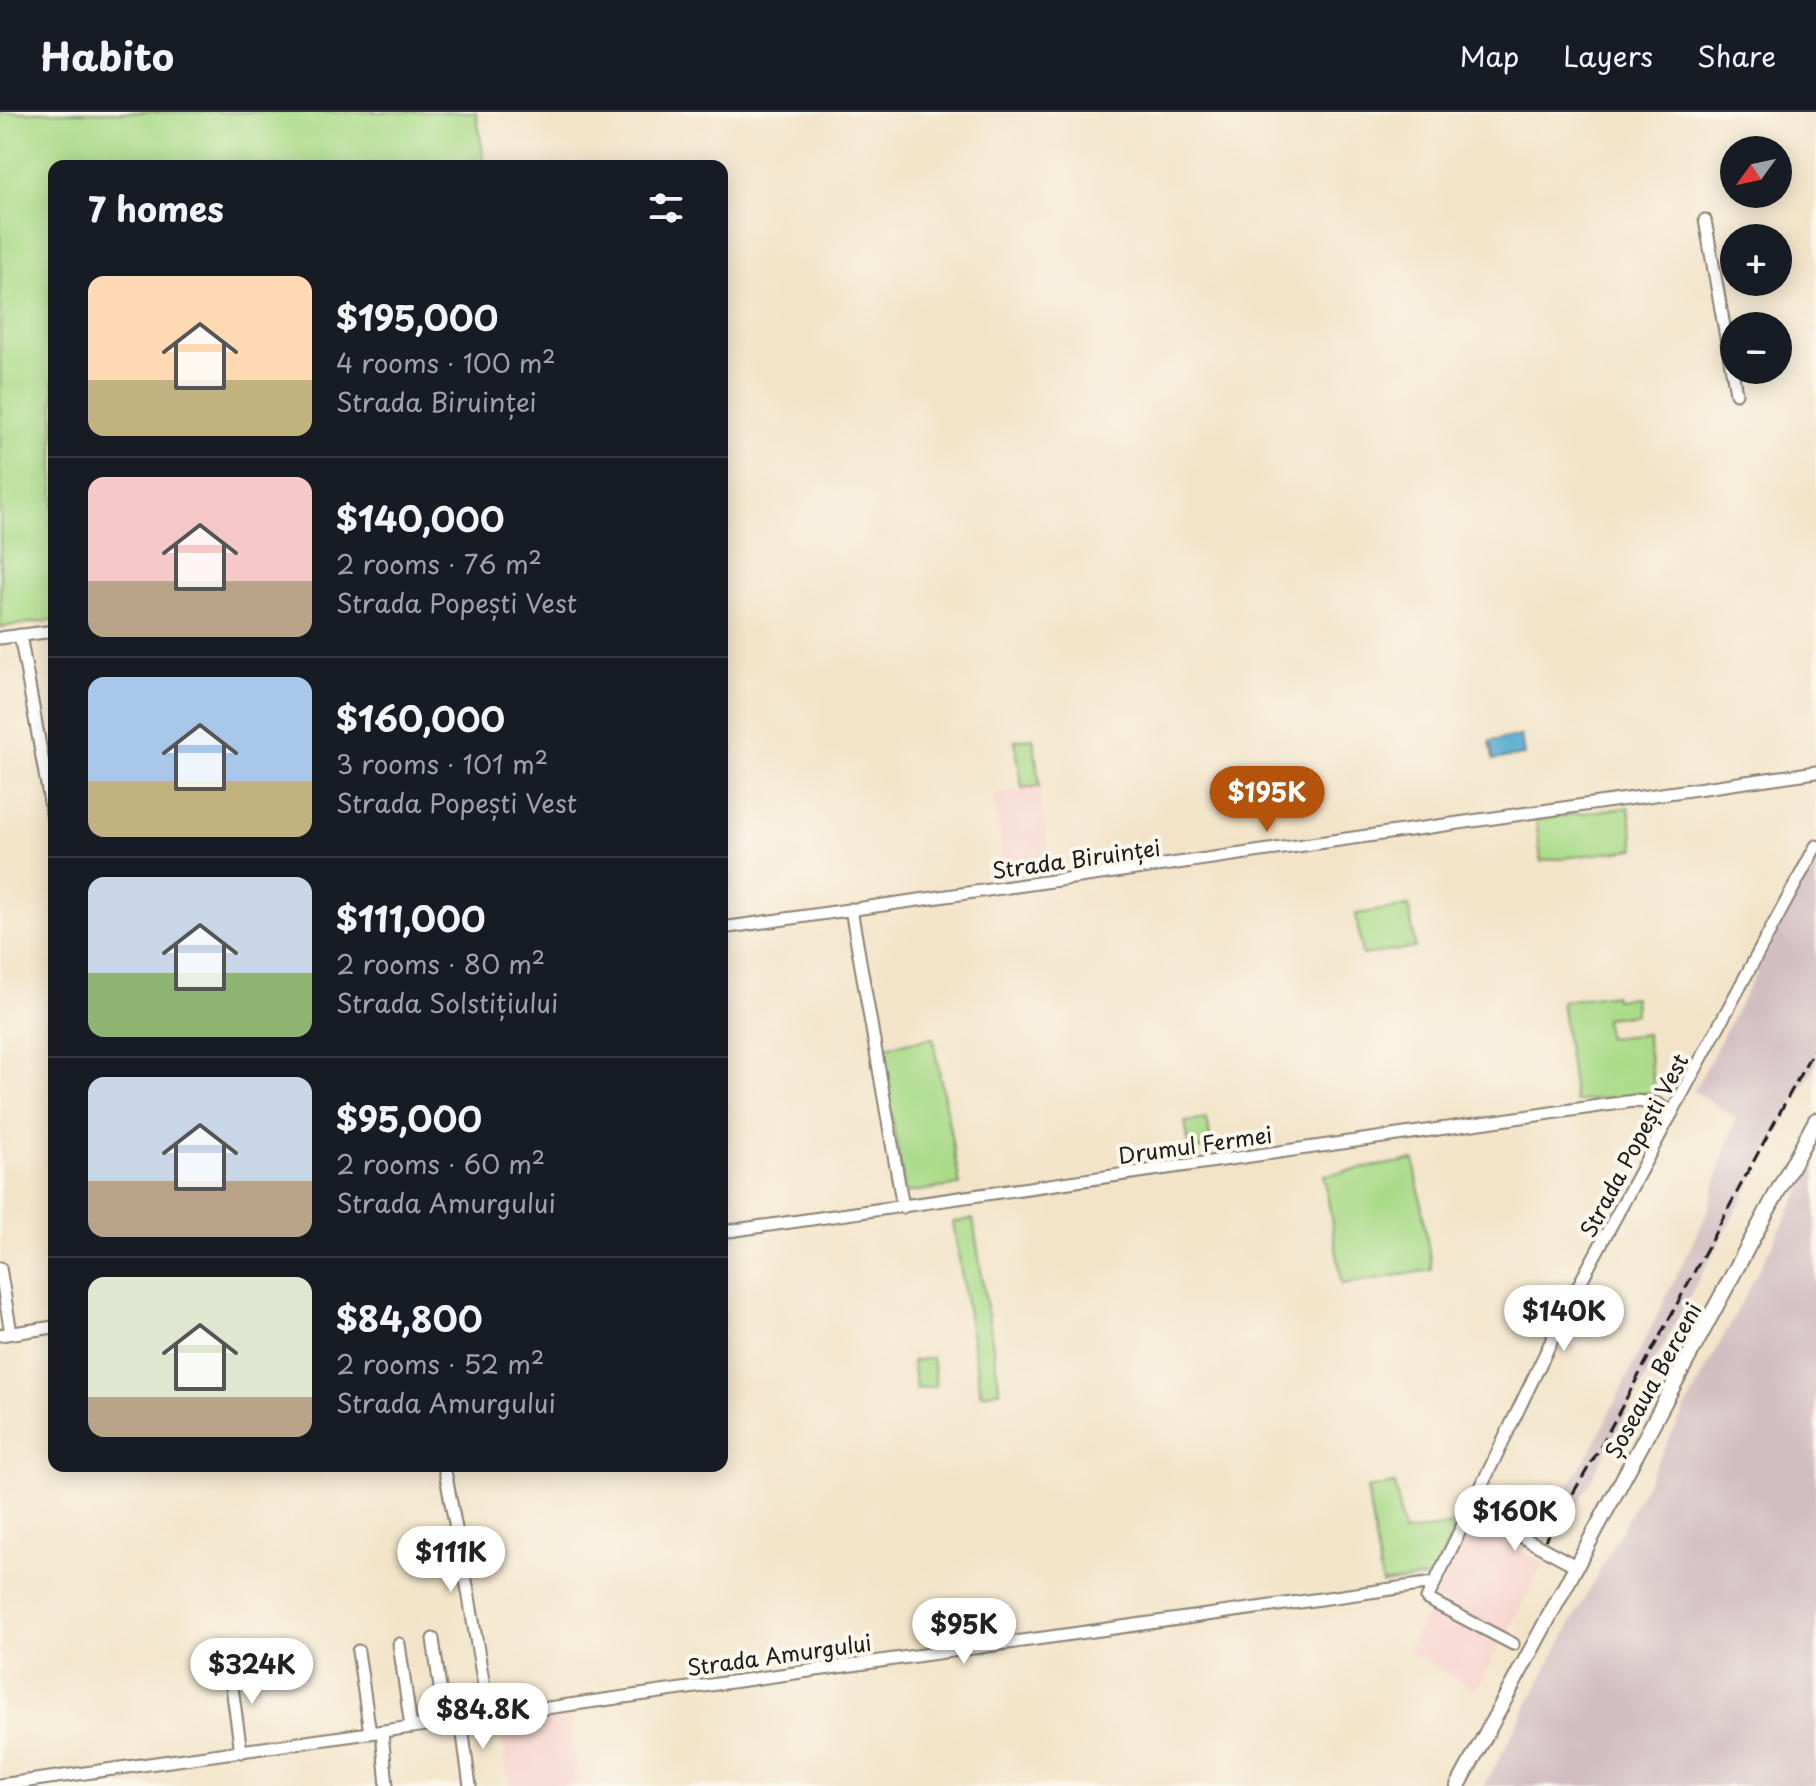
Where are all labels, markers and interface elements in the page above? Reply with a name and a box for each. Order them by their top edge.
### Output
text: Habito [40,27,174,84]
text: Map [1459,34,1519,77]
text: Layers [1563,34,1653,77]
text: Share [1697,34,1776,77]
north arrow [1720,136,1792,208]
map controls [1720,136,1792,384]
text: 7 homes [88,182,224,234]
icon: filters [644,186,688,230]
button: + [1720,224,1792,296]
text: $195,000 [336,291,498,343]
icon: home [152,308,248,404]
button: − [1720,312,1792,384]
text: 4 rooms · 100 m² [336,343,556,382]
text: Strada Biruinței [336,382,537,421]
text: $140,000 [336,492,505,544]
icon: home [152,509,248,605]
text: 2 rooms · 76 m² [336,544,542,583]
text: Strada Popești Vest [336,583,577,622]
text: $160,000 [336,692,505,744]
icon: home [152,709,248,805]
text: 3 rooms · 101 m² [336,744,548,783]
pin: $195K [1211,766,1323,834]
text: $195K [1228,772,1306,811]
text: Strada Popești Vest [336,783,577,822]
street label: Strada Biruinței [990,830,1162,886]
text: $111,000 [336,892,486,944]
icon: home [152,909,248,1005]
text: 2 rooms · 80 m² [336,944,545,983]
text: Strada Solstițiului [336,983,558,1022]
street label: Strada Popești Vest [1571,1047,1696,1243]
text: $95,000 [336,1092,482,1144]
icon: home [152,1109,248,1205]
street label: Drumul Fermei [1116,1117,1274,1171]
text: 2 rooms · 60 m² [336,1144,545,1183]
text: Strada Amurgului [336,1183,556,1222]
pin: $140K [1508,1285,1620,1353]
text: $140K [1522,1291,1606,1330]
text: $84,800 [336,1292,483,1344]
street label: Șoseaua Berceni [1595,1296,1709,1464]
icon: home [152,1309,248,1405]
text: 2 rooms · 52 m² [336,1344,544,1383]
text: Strada Amurgului [336,1383,556,1422]
pin: $160K [1459,1485,1571,1553]
text: $160K [1472,1491,1558,1530]
pin: $111K [395,1526,507,1594]
text: $111K [415,1532,487,1571]
pin: $95K [917,1598,1011,1666]
text: $95K [930,1604,998,1643]
street label: Strada Amurgului [685,1625,873,1683]
pin: $324K [196,1638,308,1706]
text: $324K [208,1644,296,1683]
pin: $84.8K [418,1683,548,1751]
text: $84.8K [436,1689,530,1728]

